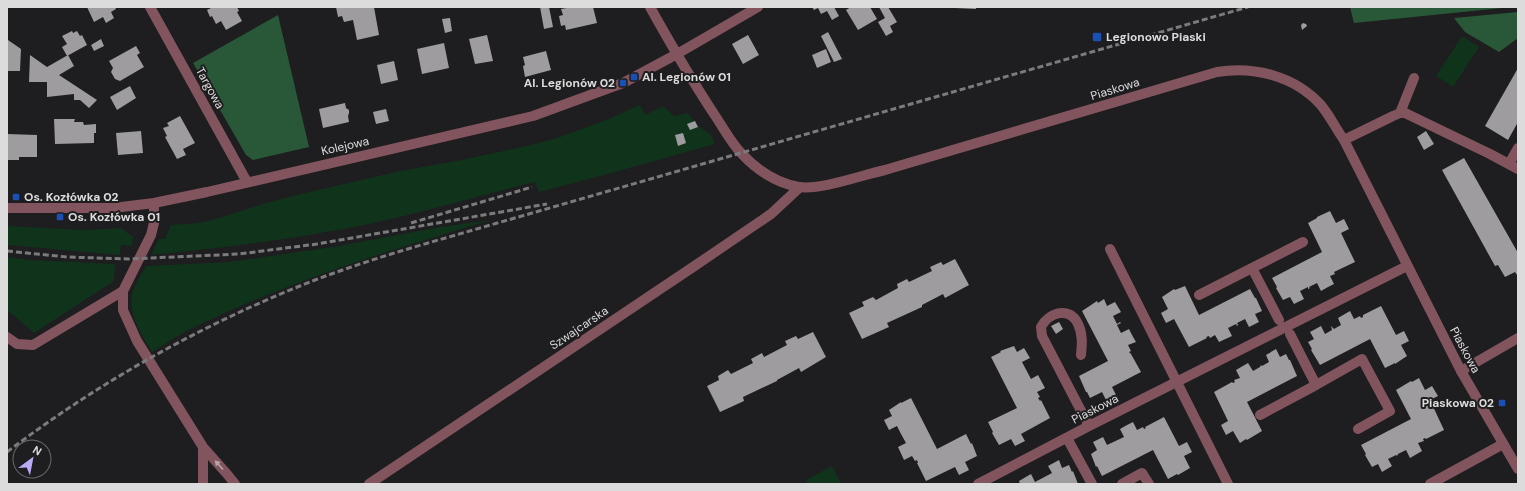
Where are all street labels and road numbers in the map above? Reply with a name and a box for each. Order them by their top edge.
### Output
street label: Targowa [192,64,228,112]
street label: Piaskowa [1089,74,1141,104]
street label: Kolejowa [320,133,370,159]
street label: Szwajcarska [547,303,611,353]
street label: Piaskowa [1446,324,1484,376]
street label: Piaskowa [1069,390,1121,428]

